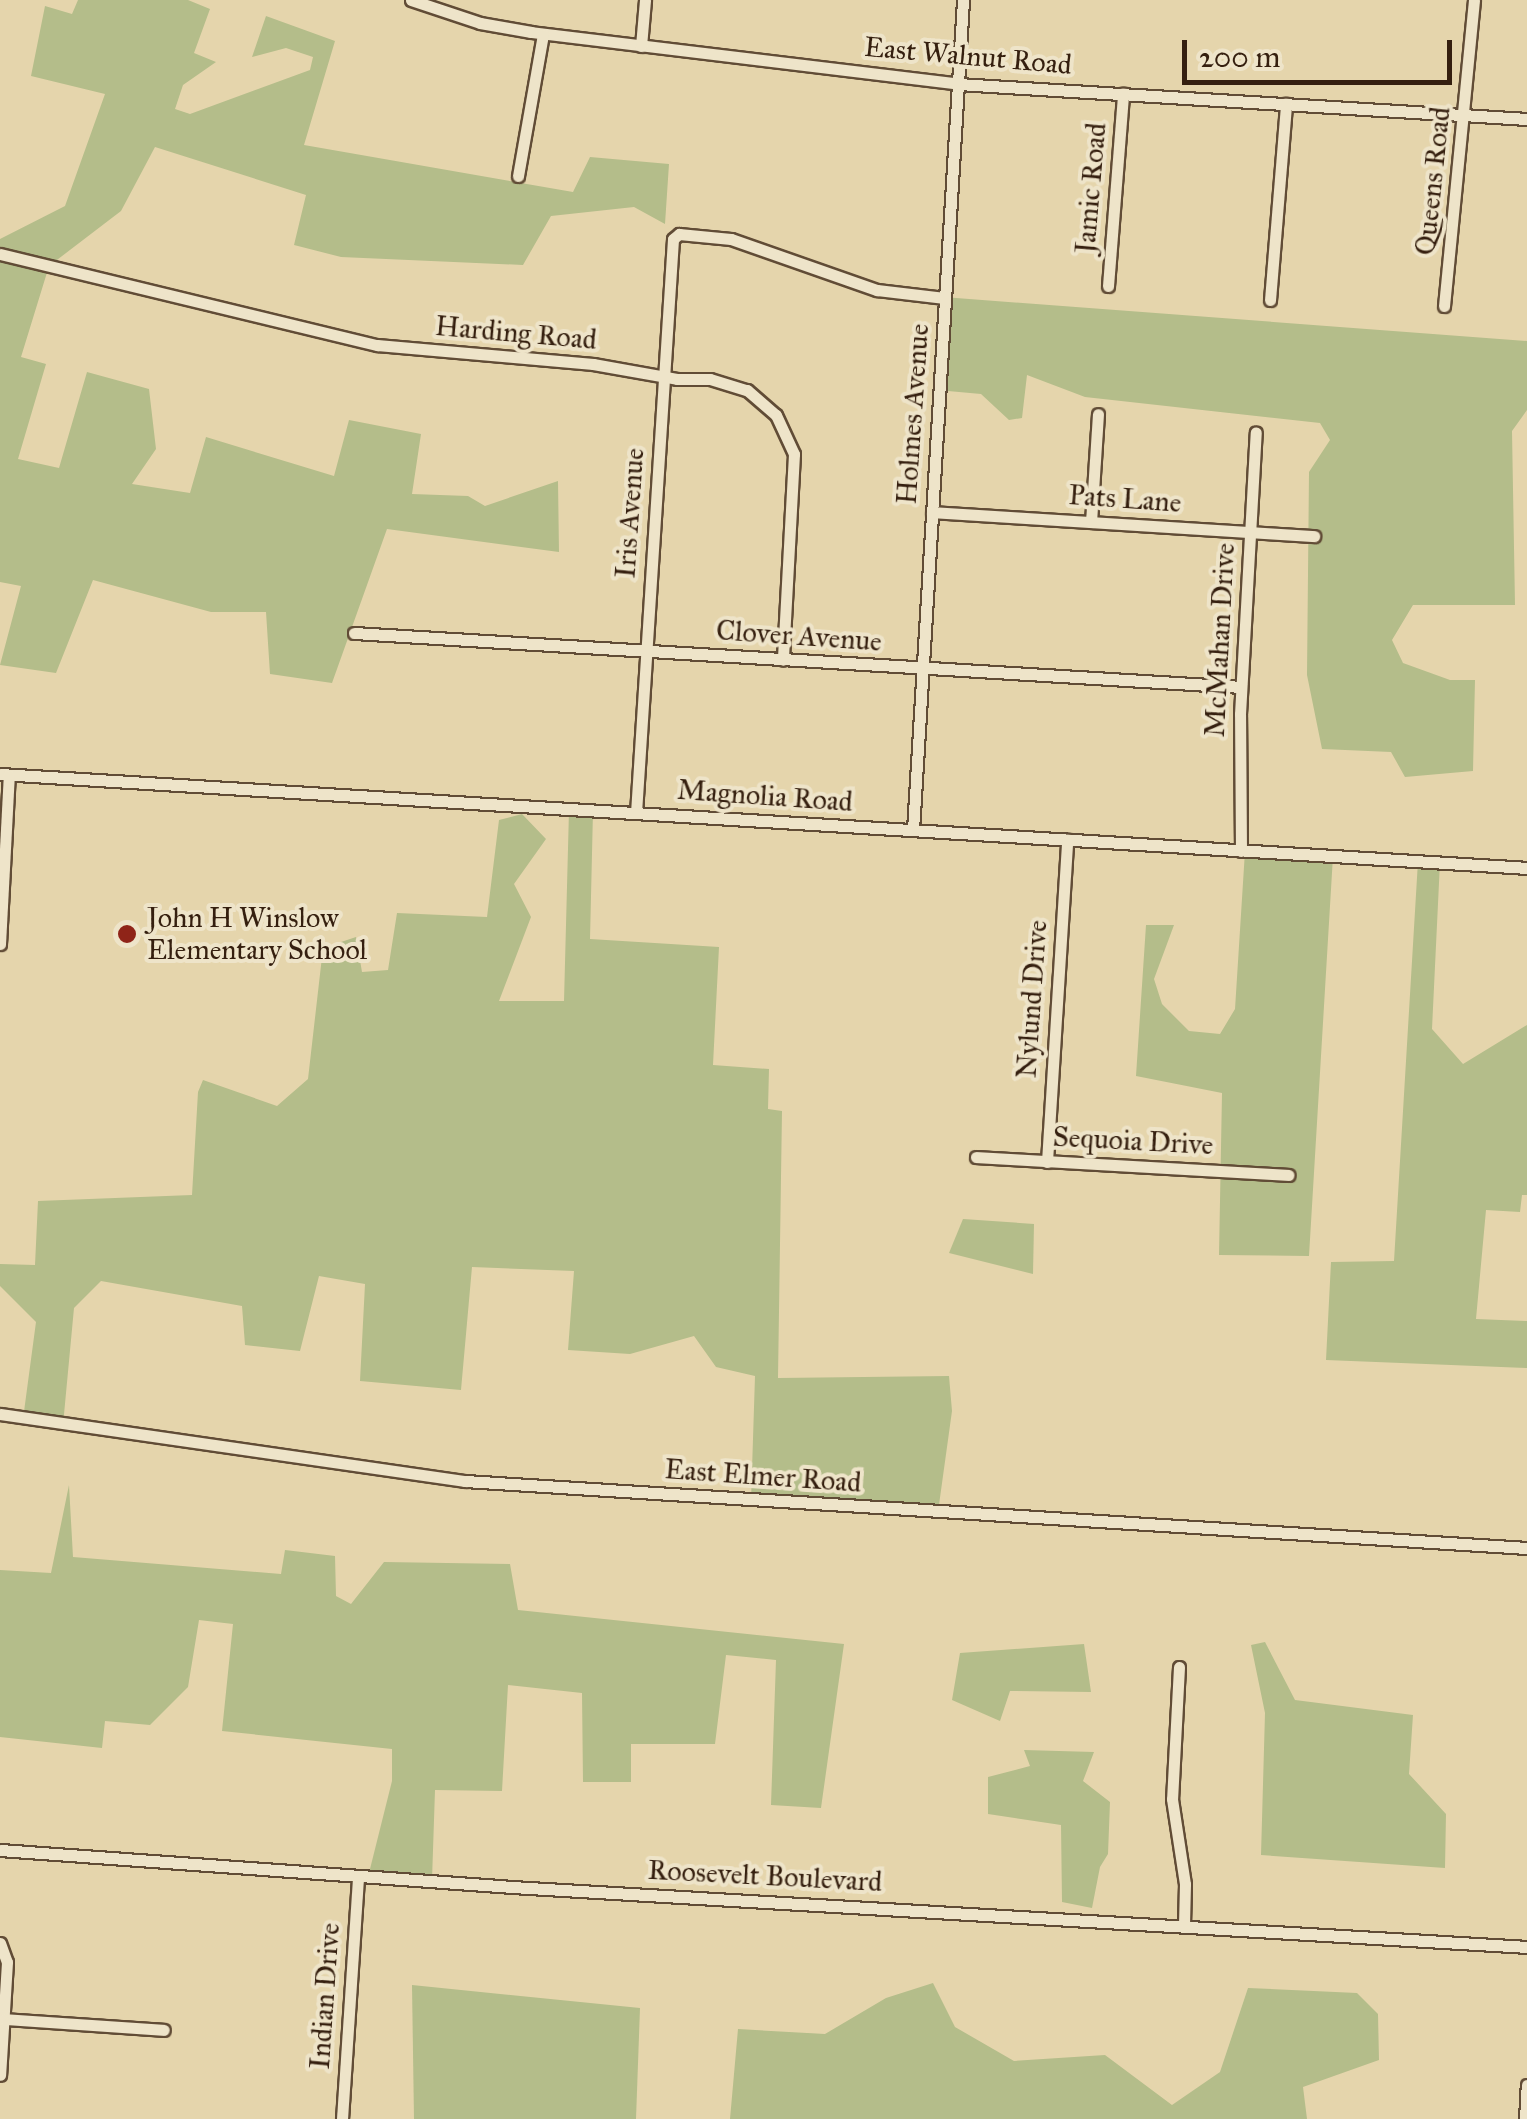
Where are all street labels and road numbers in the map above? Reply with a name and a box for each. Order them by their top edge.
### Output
street label: East Walnut Road [863,30,1073,82]
street label: Queens Road [1408,105,1458,257]
street label: Jamic Road [1069,121,1113,255]
street label: Harding Road [434,309,598,357]
street label: Holmes Avenue [890,323,936,505]
street label: Iris Avenue [609,447,651,579]
street label: Pats Lane [1068,478,1182,520]
street label: McMahan Drive [1198,542,1242,738]
street label: Clover Avenue [715,613,883,659]
street label: Magnolia Road [676,773,854,819]
street label: Nylund Drive [1010,919,1054,1079]
street label: Sequoia Drive [1052,1120,1214,1162]
street label: East Elmer Road [664,1452,862,1500]
street label: Roosevelt Boulevard [647,1853,883,1899]
street label: Indian Drive [303,1922,347,2070]

